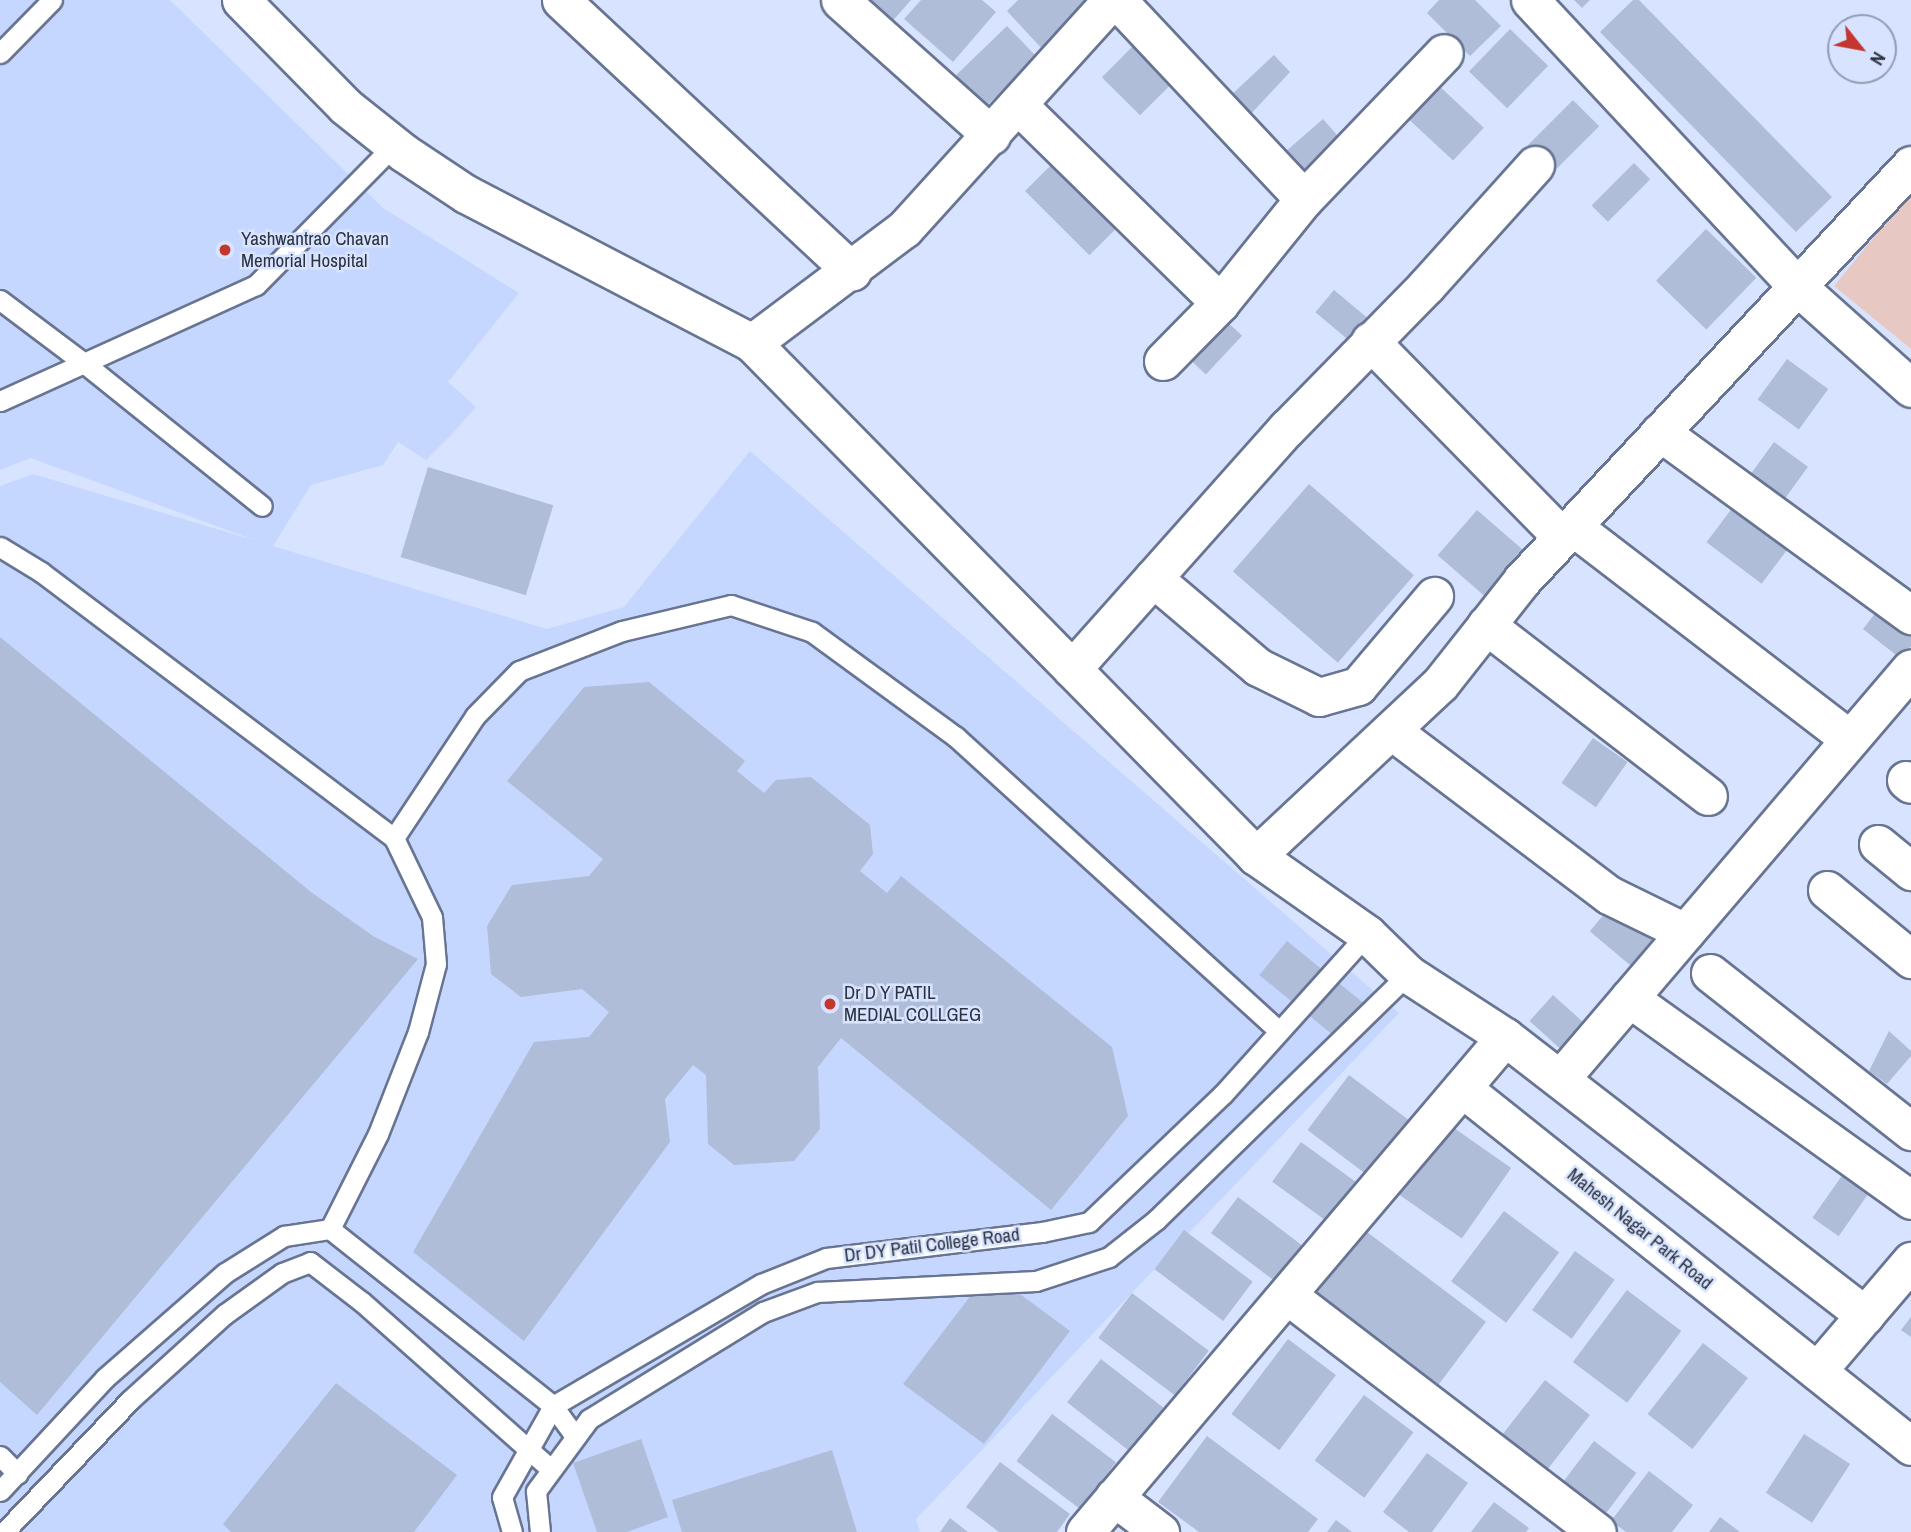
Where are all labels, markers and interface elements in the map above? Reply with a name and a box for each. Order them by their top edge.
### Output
north arrow [1827,14,1897,84]
text: N [1864,47,1892,70]
place label: Yashwantrao Chavan Memorial Hospital [241,228,389,272]
marker: Yashwantrao Chavan Memorial Hospital [215,240,235,260]
place label: Dr D Y PATIL MEDIAL COLLGEG [844,982,982,1026]
marker: Dr D Y PATIL MEDIAL COLLGEG [822,996,838,1012]
street label: Mahesh Nagar Park Road [1563,1163,1717,1295]
street label: Dr DY Patil College Road [843,1223,1021,1267]

